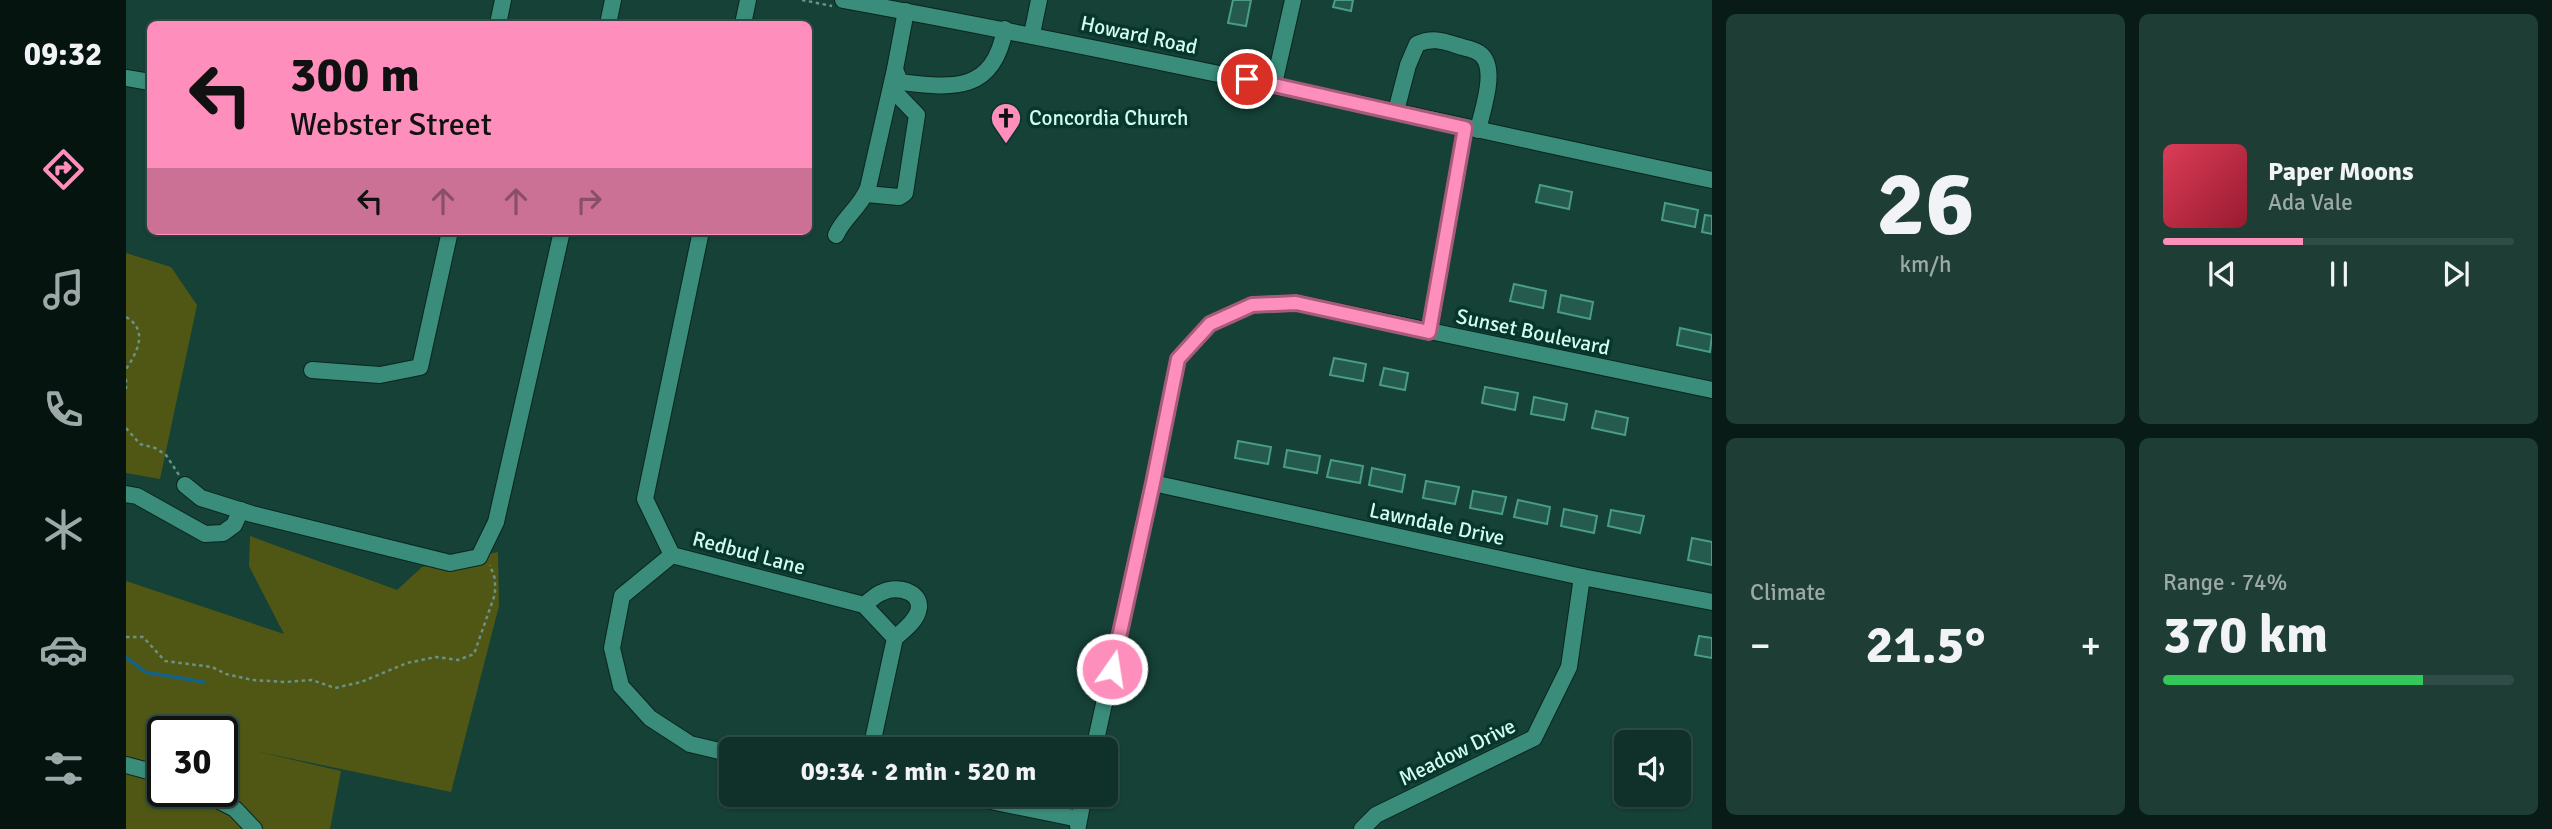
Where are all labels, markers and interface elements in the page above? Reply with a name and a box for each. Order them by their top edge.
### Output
street label: Howard Road [1078,10,1200,60]
text: 09:32 [24,35,102,74]
text: 300 m [290,45,420,105]
icon: left [175,49,266,140]
pin [1217,49,1277,109]
icon: arrive [1228,60,1266,98]
church icon: Concordia Church [989,101,1023,145]
text: Webster Street [290,105,492,144]
place label: Concordia Church [1029,105,1188,131]
icon: directions [39,145,88,194]
text: 26 [1876,148,1975,261]
text: Paper Moons [2268,156,2414,188]
icon: left [351,182,389,220]
icon: ahead [424,182,462,220]
icon: ahead [497,182,535,220]
icon: right [570,182,608,220]
text: Ada Vale [2268,188,2353,217]
text: km/h [1899,250,1952,279]
icon: previous [2203,255,2241,293]
icon: pause [2320,255,2358,293]
icon: next [2437,255,2475,293]
icon: music [39,265,88,314]
street label: Sunset Boulevard [1454,303,1612,361]
icon: phone [39,385,88,434]
street label: Lawndale Drive [1367,497,1507,551]
icon: climate [39,505,88,554]
street label: Redbud Lane [690,525,808,581]
text: Range · 74% [2163,568,2287,597]
text: Climate [1750,578,1826,607]
text: 370 km [2163,603,2328,667]
text: 21.5° [1866,613,1985,677]
text: − [1750,622,1771,669]
text: + [2080,622,2101,669]
icon: car [39,625,88,674]
position arrow [1075,632,1149,706]
street label: Meadow Drive [1394,713,1520,791]
speed limit sign: 30 [147,716,238,807]
map controls [1614,730,1691,807]
button: sound [1614,730,1691,807]
icon: filters [39,744,88,793]
text: 09:34 · 2 min · 520 m [801,756,1036,788]

